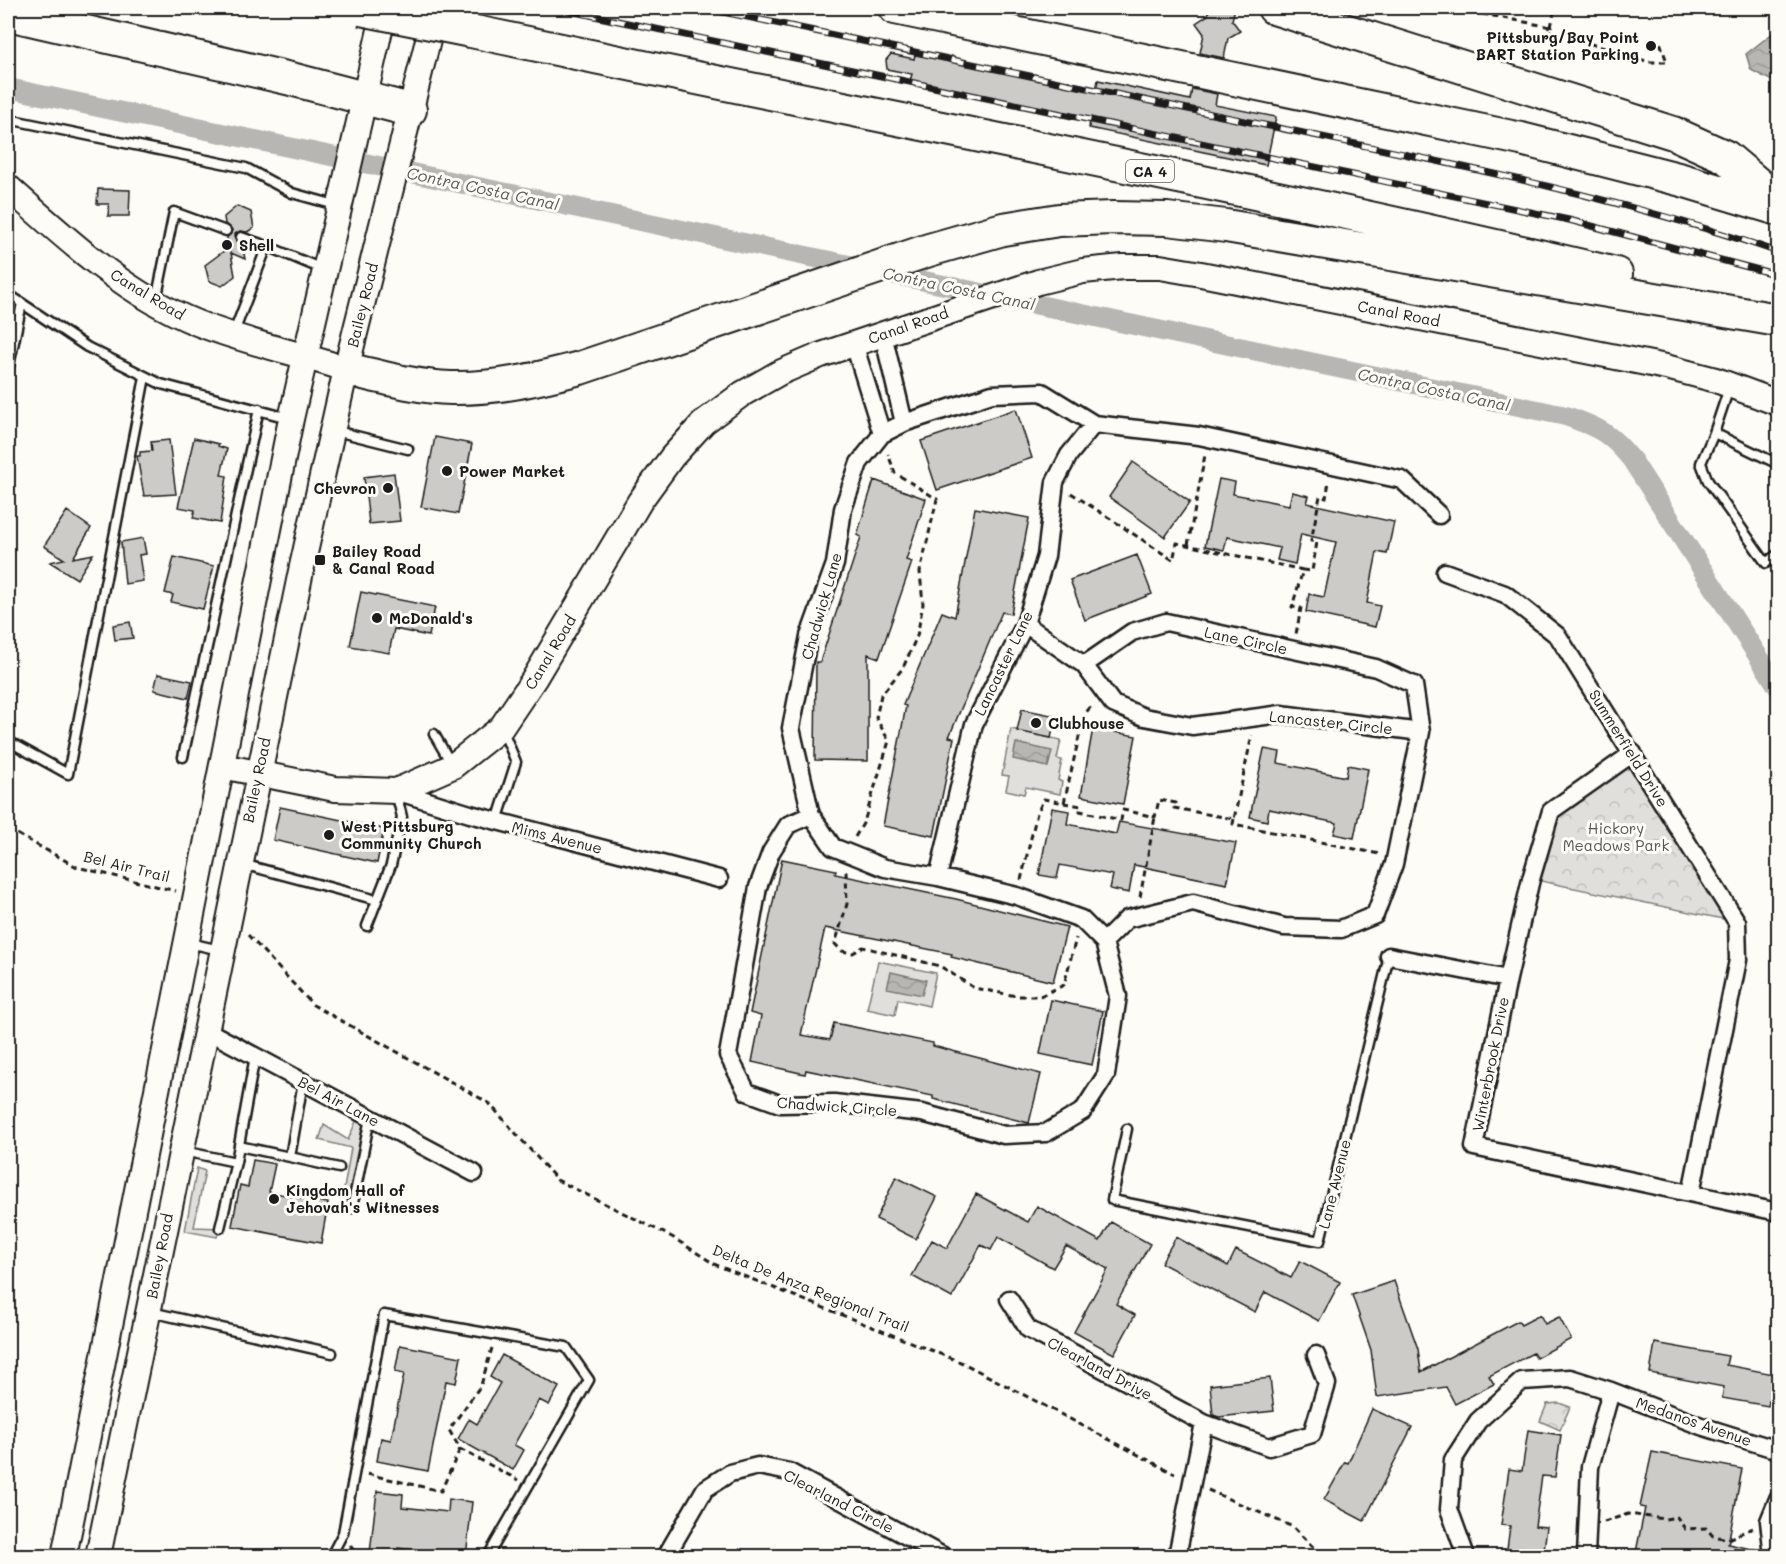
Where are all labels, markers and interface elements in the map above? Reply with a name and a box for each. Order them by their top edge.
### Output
place label: Pittsburg/Bay Point BART Station Parking [1476,27,1639,64]
marker: Pittsburg/Bay Point BART Station Parking [1644,39,1658,53]
road number: CA 4 [1126,160,1174,182]
water label: Contra Costa Canal [405,162,561,214]
place label: Shell [239,235,274,255]
marker: Shell [220,238,234,252]
street label: Bailey Road [342,261,382,349]
water label: Contra Costa Canal [881,262,1037,314]
street label: Canal Road [107,264,189,324]
street label: Canal Road [1356,295,1442,331]
street label: Canal Road [865,302,951,348]
water label: Contra Costa Canal [1356,363,1512,415]
place label: Power Market [459,461,565,481]
marker: Power Market [440,464,454,478]
place label: Chevron [314,478,376,498]
marker: Chevron [381,481,395,495]
place label: Bailey Road & Canal Road [332,541,435,578]
street label: Chadwick Lane [796,550,846,662]
marker: Bailey Road & Canal Road [313,553,327,567]
street label: Lancaster Lane [969,607,1037,719]
place label: McDonald's [389,608,473,628]
marker: McDonald's [370,611,384,625]
street label: Canal Road [520,611,580,693]
street label: Lane Circle [1203,621,1289,659]
street label: Summerfield Drive [1585,686,1673,810]
street label: Lancaster Circle [1268,706,1394,738]
place label: Clubhouse [1048,713,1124,733]
marker: Clubhouse [1029,716,1043,730]
street label: Bailey Road [237,736,275,824]
place label: West Pittsburg Community Church [341,816,482,853]
street label: Mims Avenue [510,816,604,858]
park label: Hickory Meadows Park [1563,818,1669,855]
marker: West Pittsburg Community Church [322,828,336,842]
street label: Bel Air Trail [82,846,172,886]
street label: Winterbrook Drive [1467,995,1513,1133]
street label: Bel Air Lane [295,1071,383,1131]
street label: Chadwick Circle [776,1092,898,1120]
street label: Lane Avenue [1313,1137,1355,1231]
place label: Kingdom Hall of Jehovah's Witnesses [286,1180,439,1217]
marker: Kingdom Hall of Jehovah's Witnesses [267,1192,281,1206]
street label: Bailey Road [141,1212,177,1300]
street label: Delta De Anza Regional Trail [710,1239,912,1337]
street label: Clearland Drive [1044,1332,1156,1404]
street label: Medanos Avenue [1633,1392,1755,1450]
street label: Clearland Circle [781,1465,897,1537]

